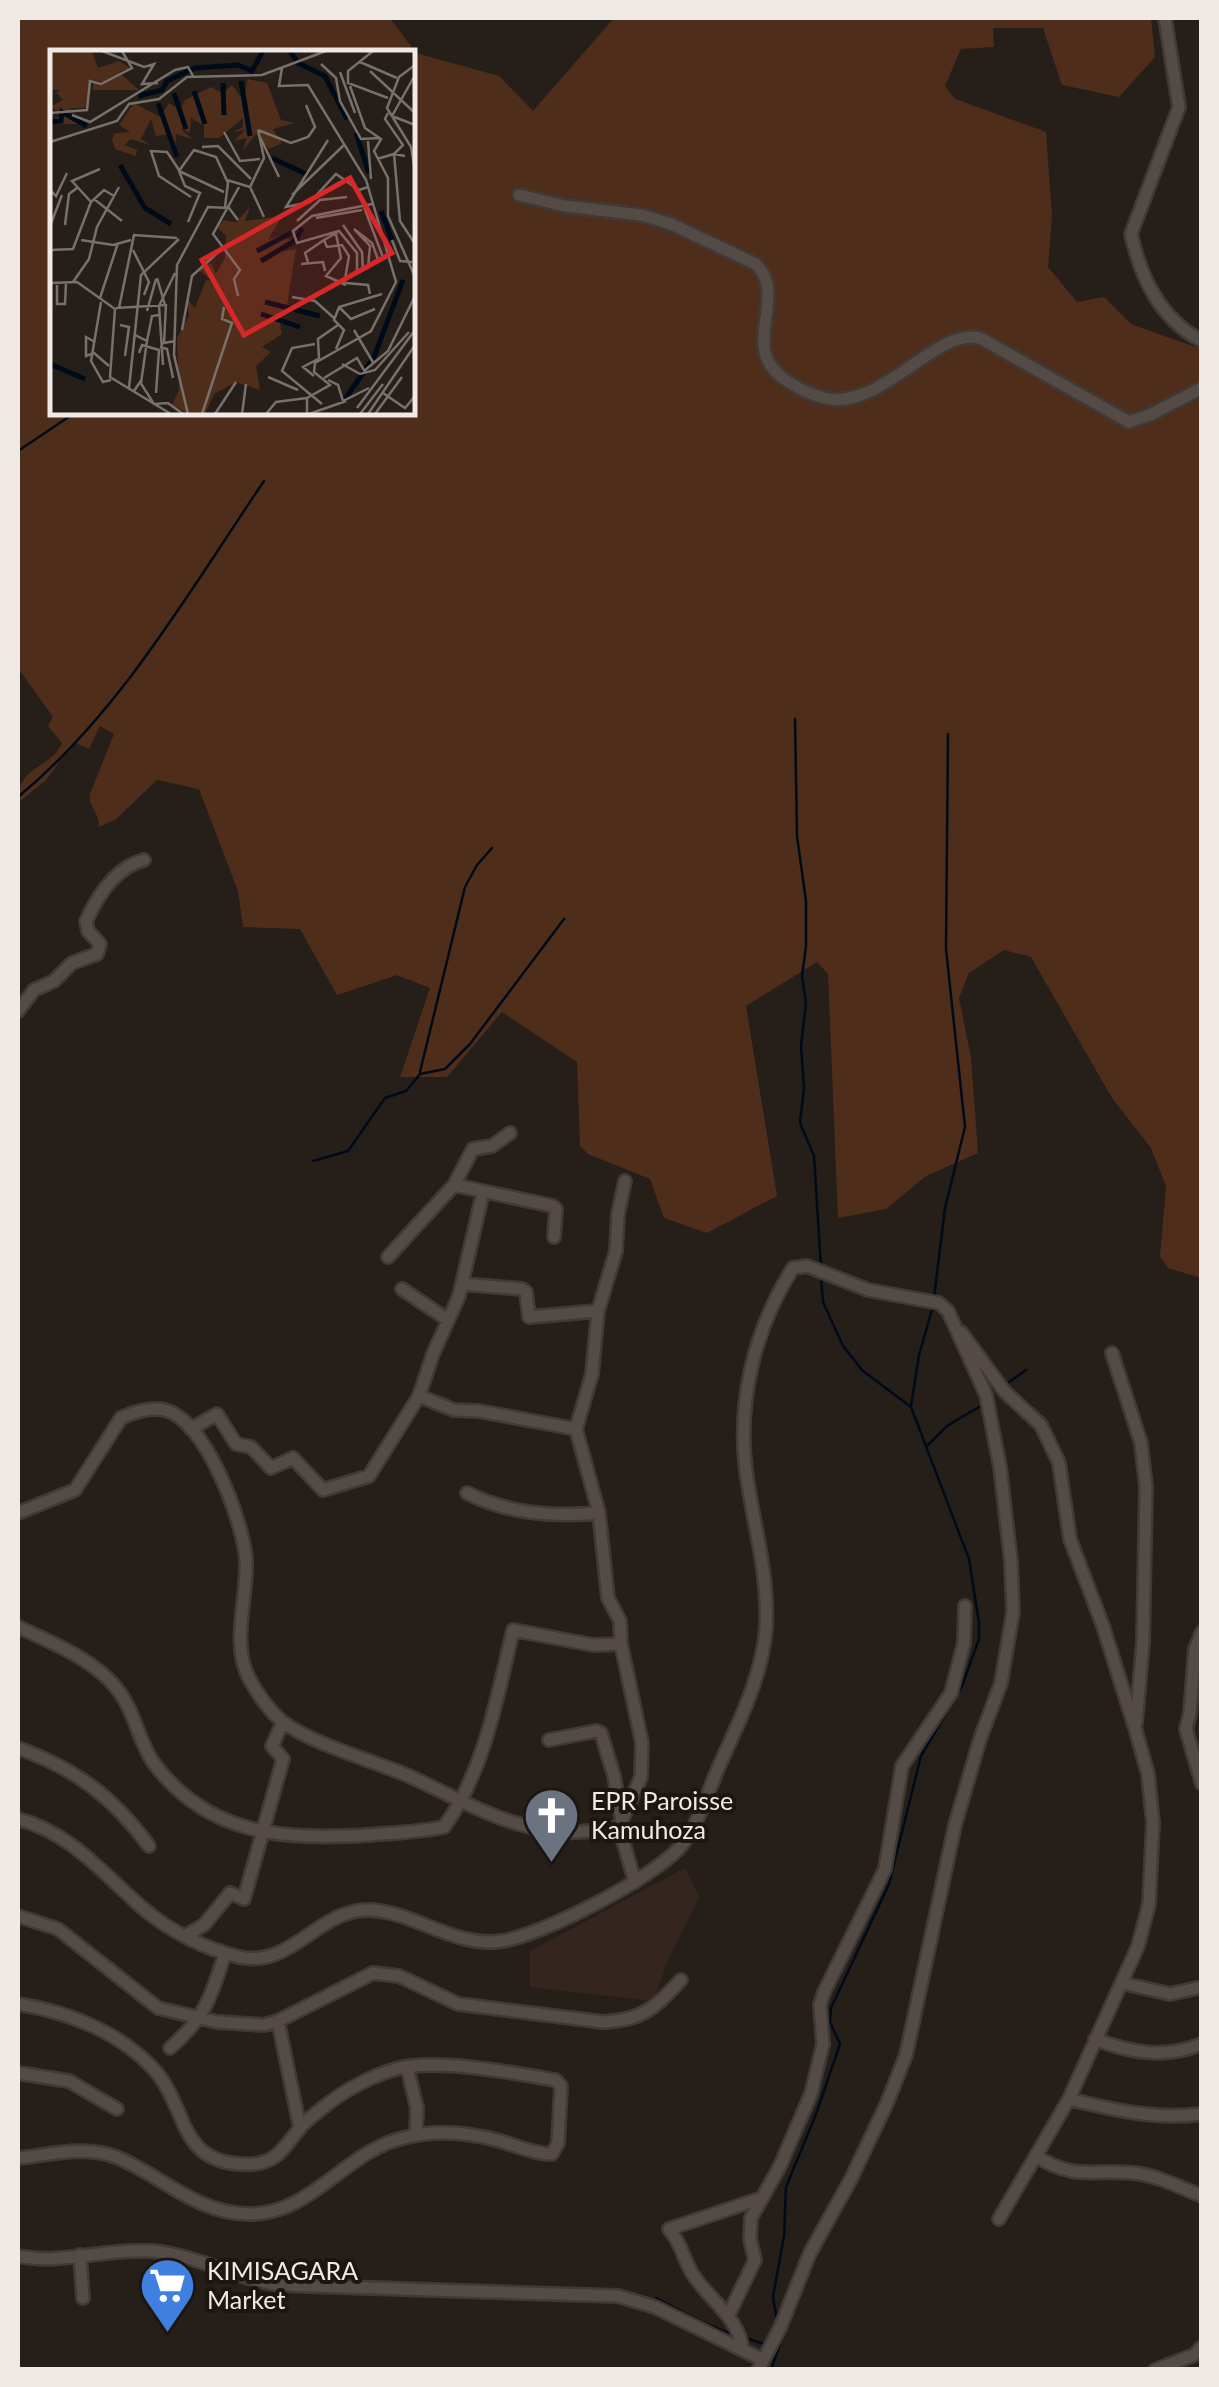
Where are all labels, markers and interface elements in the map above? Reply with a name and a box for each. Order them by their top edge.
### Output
inset map [50,50,415,415]
church icon: EPR Paroisse Kamuhoza [522,1785,582,1864]
place label: EPR Paroisse Kamuhoza [591,1785,733,1844]
supermarket icon: KIMISAGARA Market [138,2255,198,2334]
place label: KIMISAGARA Market [207,2255,358,2314]

